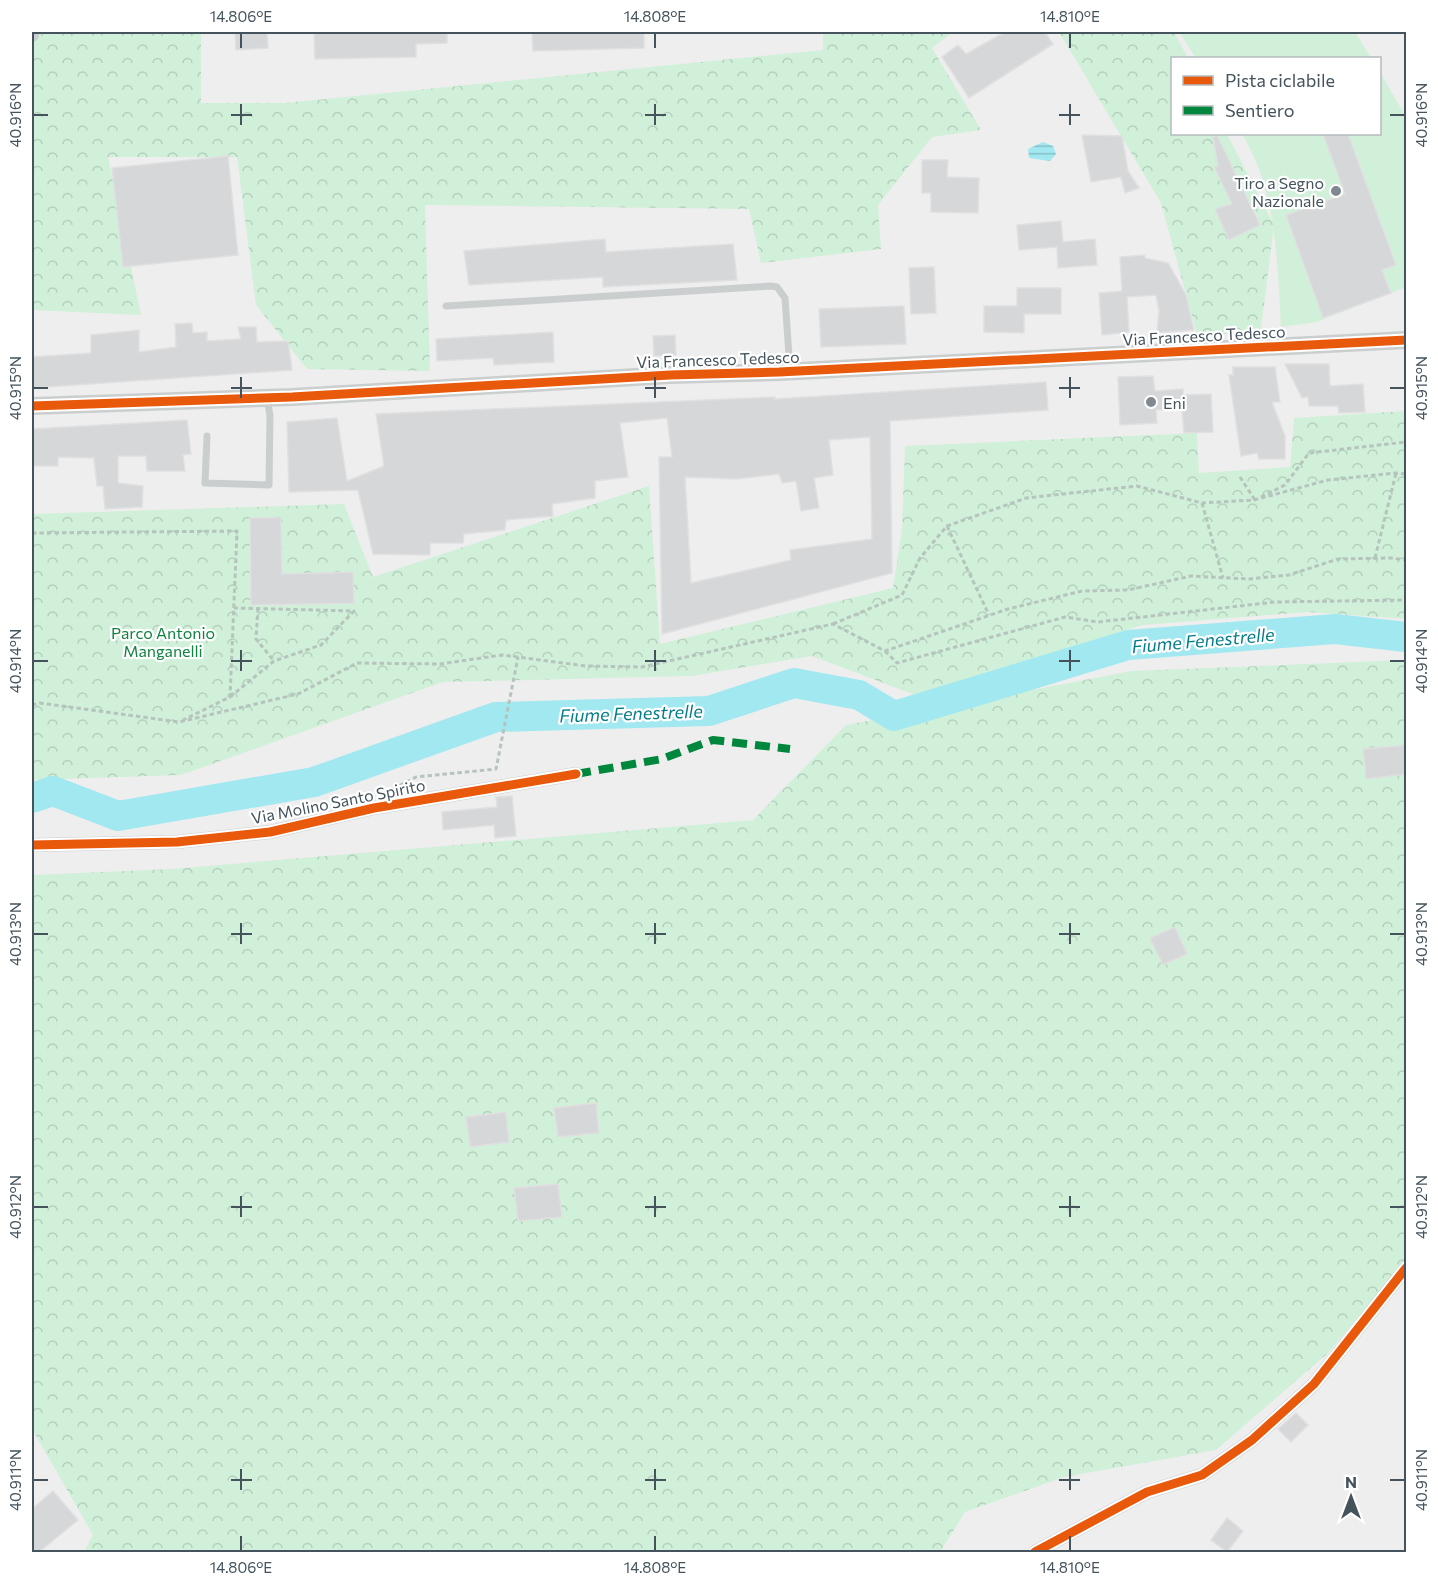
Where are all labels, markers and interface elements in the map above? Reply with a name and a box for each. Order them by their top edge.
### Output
text: 14.806°E [210,7,272,25]
text: 14.808°E [624,7,686,25]
text: 14.810°E [1040,7,1100,25]
legend [1171,57,1381,135]
text: Pista ciclabile [1225,69,1335,91]
text: 40.916°N [6,83,24,147]
text: 40.916°N [1412,83,1430,147]
text: Sentiero [1225,99,1295,121]
place label: Tiro a Segno Nazionale [1234,173,1324,210]
marker: Tiro a Segno Nazionale [1329,184,1343,198]
street label: Via Francesco Tedesco [1122,321,1286,349]
street label: Via Francesco Tedesco [636,347,800,371]
text: 40.915°N [6,356,24,420]
text: 40.915°N [1412,356,1430,420]
place label: Eni [1163,393,1186,412]
marker: Eni [1144,395,1158,409]
park label: Parco Antonio Manganelli [111,623,215,660]
water label: Fiume Fenestrelle [1131,623,1276,657]
text: 40.914°N [6,629,24,693]
text: 40.914°N [1412,629,1430,693]
water label: Fiume Fenestrelle [559,699,704,726]
street label: Via Molino Santo Spirito [249,775,427,827]
text: 40.913°N [6,902,24,966]
text: 40.913°N [1412,902,1430,966]
text: 40.912°N [6,1175,24,1239]
text: 40.912°N [1412,1175,1430,1239]
text: 40.911°N [6,1449,24,1511]
text: 40.911°N [1412,1449,1430,1511]
north arrow [1321,1467,1381,1527]
text: N [1345,1472,1357,1491]
text: 14.806°E [210,1558,272,1576]
text: 14.808°E [624,1558,686,1576]
text: 14.810°E [1040,1558,1100,1576]

